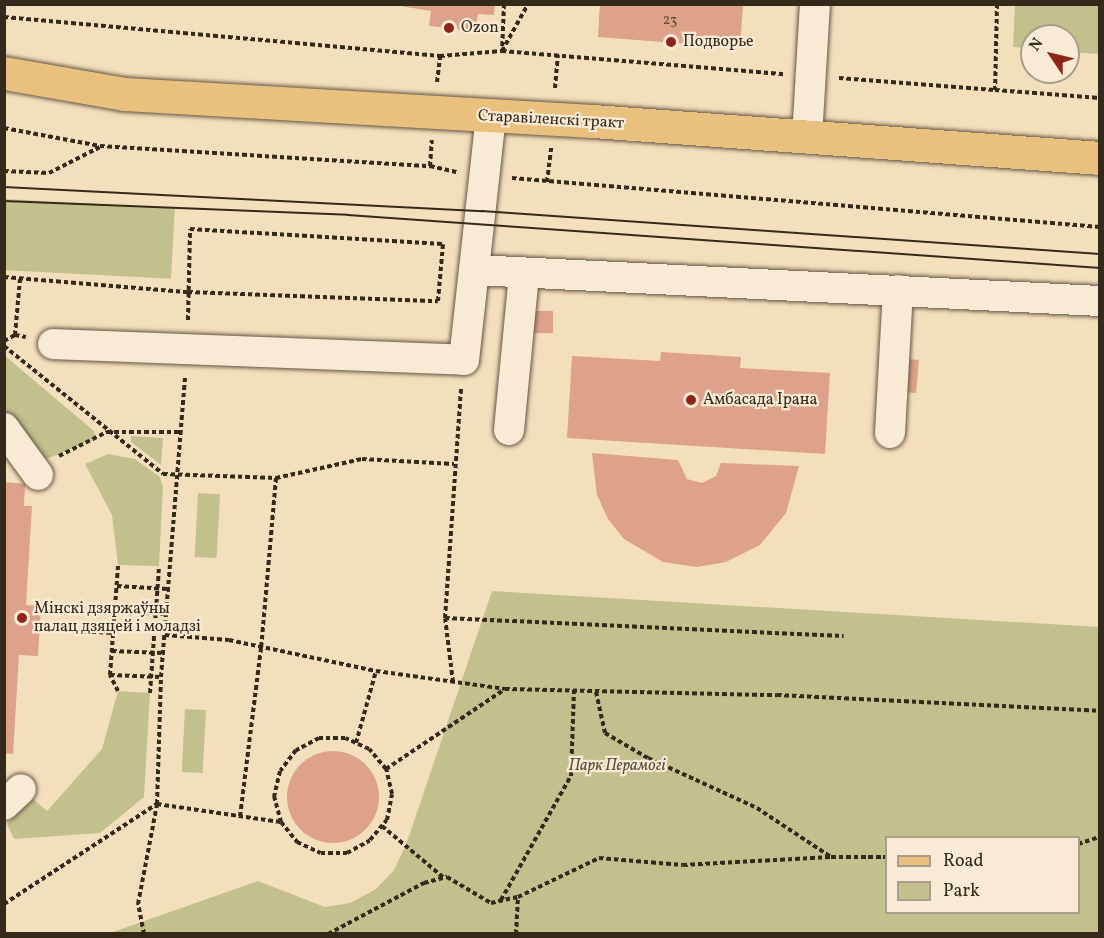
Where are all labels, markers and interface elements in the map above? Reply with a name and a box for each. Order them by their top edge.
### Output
house number: 23 [663,13,677,29]
place label: Ozon [461,18,499,38]
marker: Ozon [442,21,456,35]
north arrow [1020,24,1080,84]
place label: Подворье [683,32,754,52]
text: N [1025,34,1049,56]
marker: Подворье [664,35,678,49]
street label: Старавіленскі тракт [477,107,625,133]
place label: Амбасада Ірана [703,390,818,410]
marker: Амбасада Ірана [684,393,698,407]
place label: Мінскі дзяржаўны палац дзяцей і моладзі [34,599,201,637]
marker: Мінскі дзяржаўны палац дзяцей і моладзі [15,611,29,625]
park label: Парк Перамогі [569,756,665,776]
legend [885,836,1080,914]
text: Road [943,849,984,874]
text: Park [943,879,980,904]

